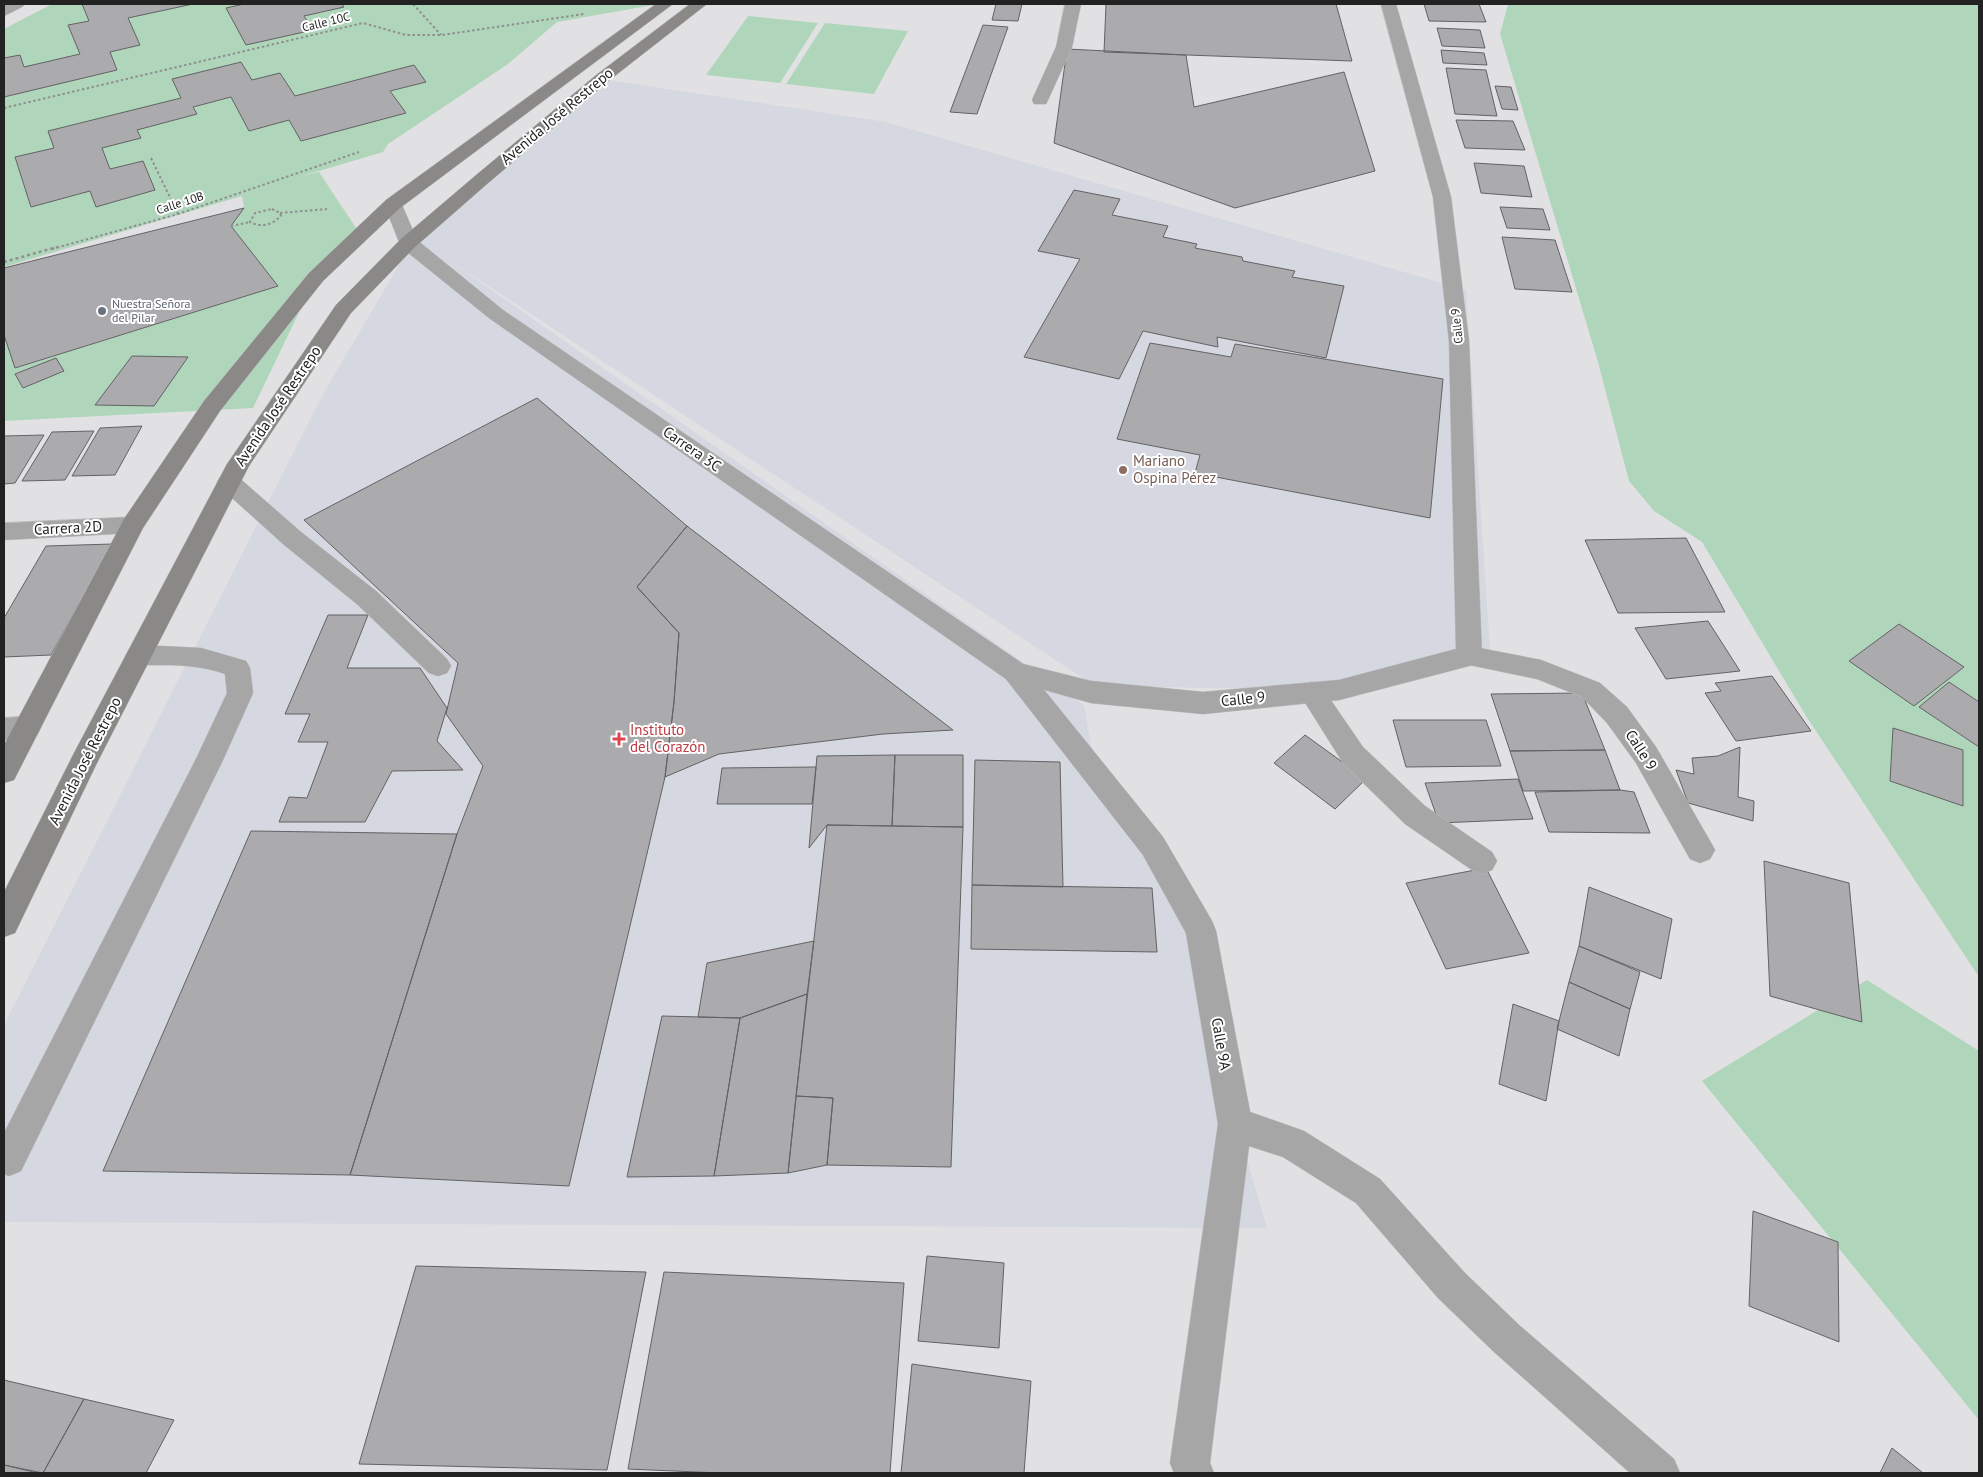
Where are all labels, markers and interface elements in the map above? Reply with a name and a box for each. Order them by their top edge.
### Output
street label: Calle 10C [300,8,352,35]
street label: Avenida José Restrepo [497,63,617,168]
street label: Calle 10B [154,188,205,217]
place label: Nuestra Señora del Pilar [112,296,191,325]
marker: Nuestra Señora del Pilar [96,305,108,317]
street label: Calle 9 [1447,308,1466,344]
street label: Avenida José Restrepo [230,342,325,470]
street label: Carrera 3C [659,422,725,476]
place label: Mariano Ospina Pérez [1133,451,1216,487]
marker: Mariano Ospina Pérez [1117,464,1129,476]
street label: Carrera 2D [33,516,102,539]
street label: Calle 9 [1220,687,1266,710]
street label: Avenida José Restrepo [44,694,125,828]
place label: Instituto del Corazón [630,720,705,756]
street label: Calle 9 [1621,726,1661,773]
marker: Instituto del Corazón [612,732,626,746]
street label: Calle 9A [1208,1016,1235,1072]

